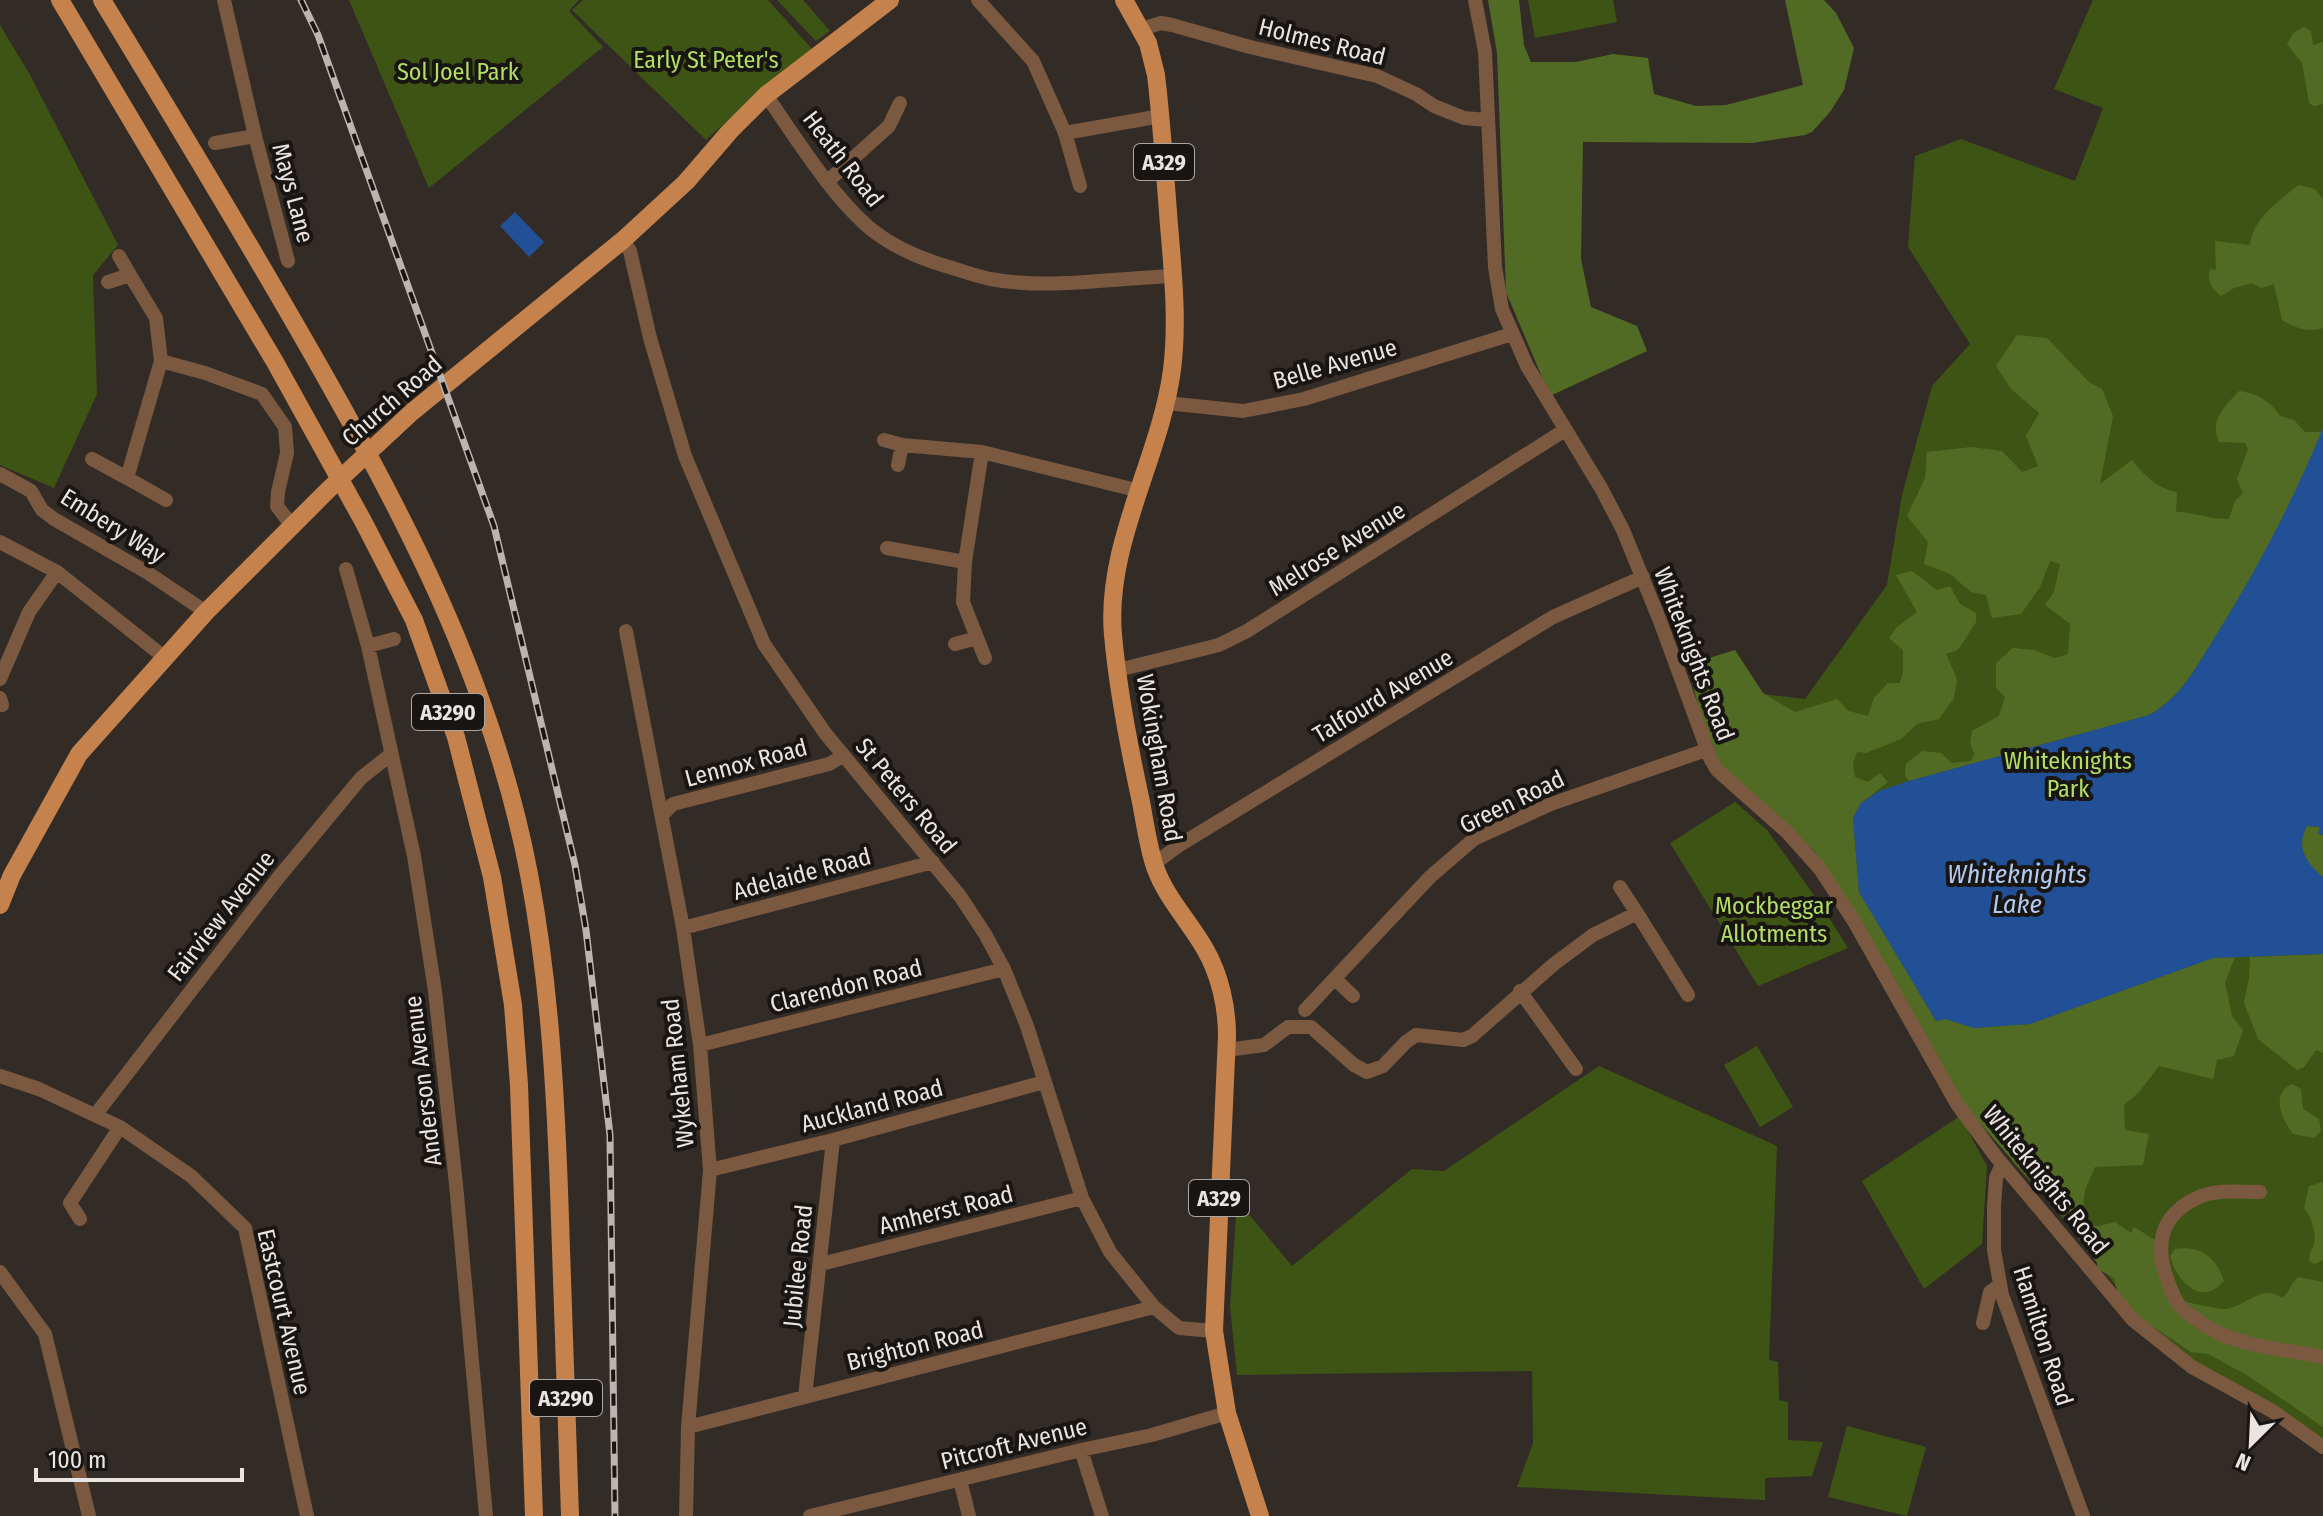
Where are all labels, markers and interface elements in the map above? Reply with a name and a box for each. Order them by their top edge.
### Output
street label: Holmes Road [1256,13,1388,71]
park label: Early St Peter's [633,46,779,74]
park label: Sol Joel Park [397,58,520,86]
street label: Heath Road [797,106,889,212]
street label: Mays Lane [266,140,320,246]
road number: A329 [1134,144,1194,180]
street label: Belle Avenue [1270,333,1400,395]
street label: Church Road [336,350,448,452]
street label: Embery Way [55,483,171,569]
street label: Melrose Avenue [1264,496,1410,602]
street label: Whiteknights Road [1648,563,1740,745]
street label: Talfourd Avenue [1308,643,1458,749]
street label: Wokingham Road [1130,672,1188,844]
road number: A3290 [412,694,484,730]
street label: Lennox Road [682,733,810,793]
street label: St Peters Road [850,733,962,859]
park label: Whiteknights Park [2004,747,2132,803]
street label: Green Road [1455,765,1569,839]
street label: Adelaide Road [730,842,874,906]
street label: Fairview Avenue [162,845,280,987]
water label: Whiteknights Lake [1947,859,2087,920]
park label: Mockbeggar Allotments [1715,892,1834,948]
street label: Clarendon Road [767,954,925,1018]
street label: Anderson Avenue [399,994,447,1168]
street label: Wykeham Road [656,997,700,1149]
street label: Auckland Road [798,1074,946,1138]
street label: Whiteknights Road [1977,1100,2115,1260]
street label: Amherst Road [876,1180,1016,1240]
road number: A329 [1189,1180,1249,1216]
street label: Jubilee Road [778,1203,818,1329]
street label: Eastcourt Avenue [251,1226,317,1398]
street label: Hamilton Road [2007,1263,2079,1409]
street label: Brighton Road [844,1316,986,1376]
road number: A3290 [530,1380,602,1416]
north arrow [2211,1404,2291,1484]
street label: Pitcroft Avenue [938,1412,1090,1476]
scale bar [36,1432,242,1482]
text: 100 m [48,1446,106,1474]
text: N [2232,1447,2255,1477]

